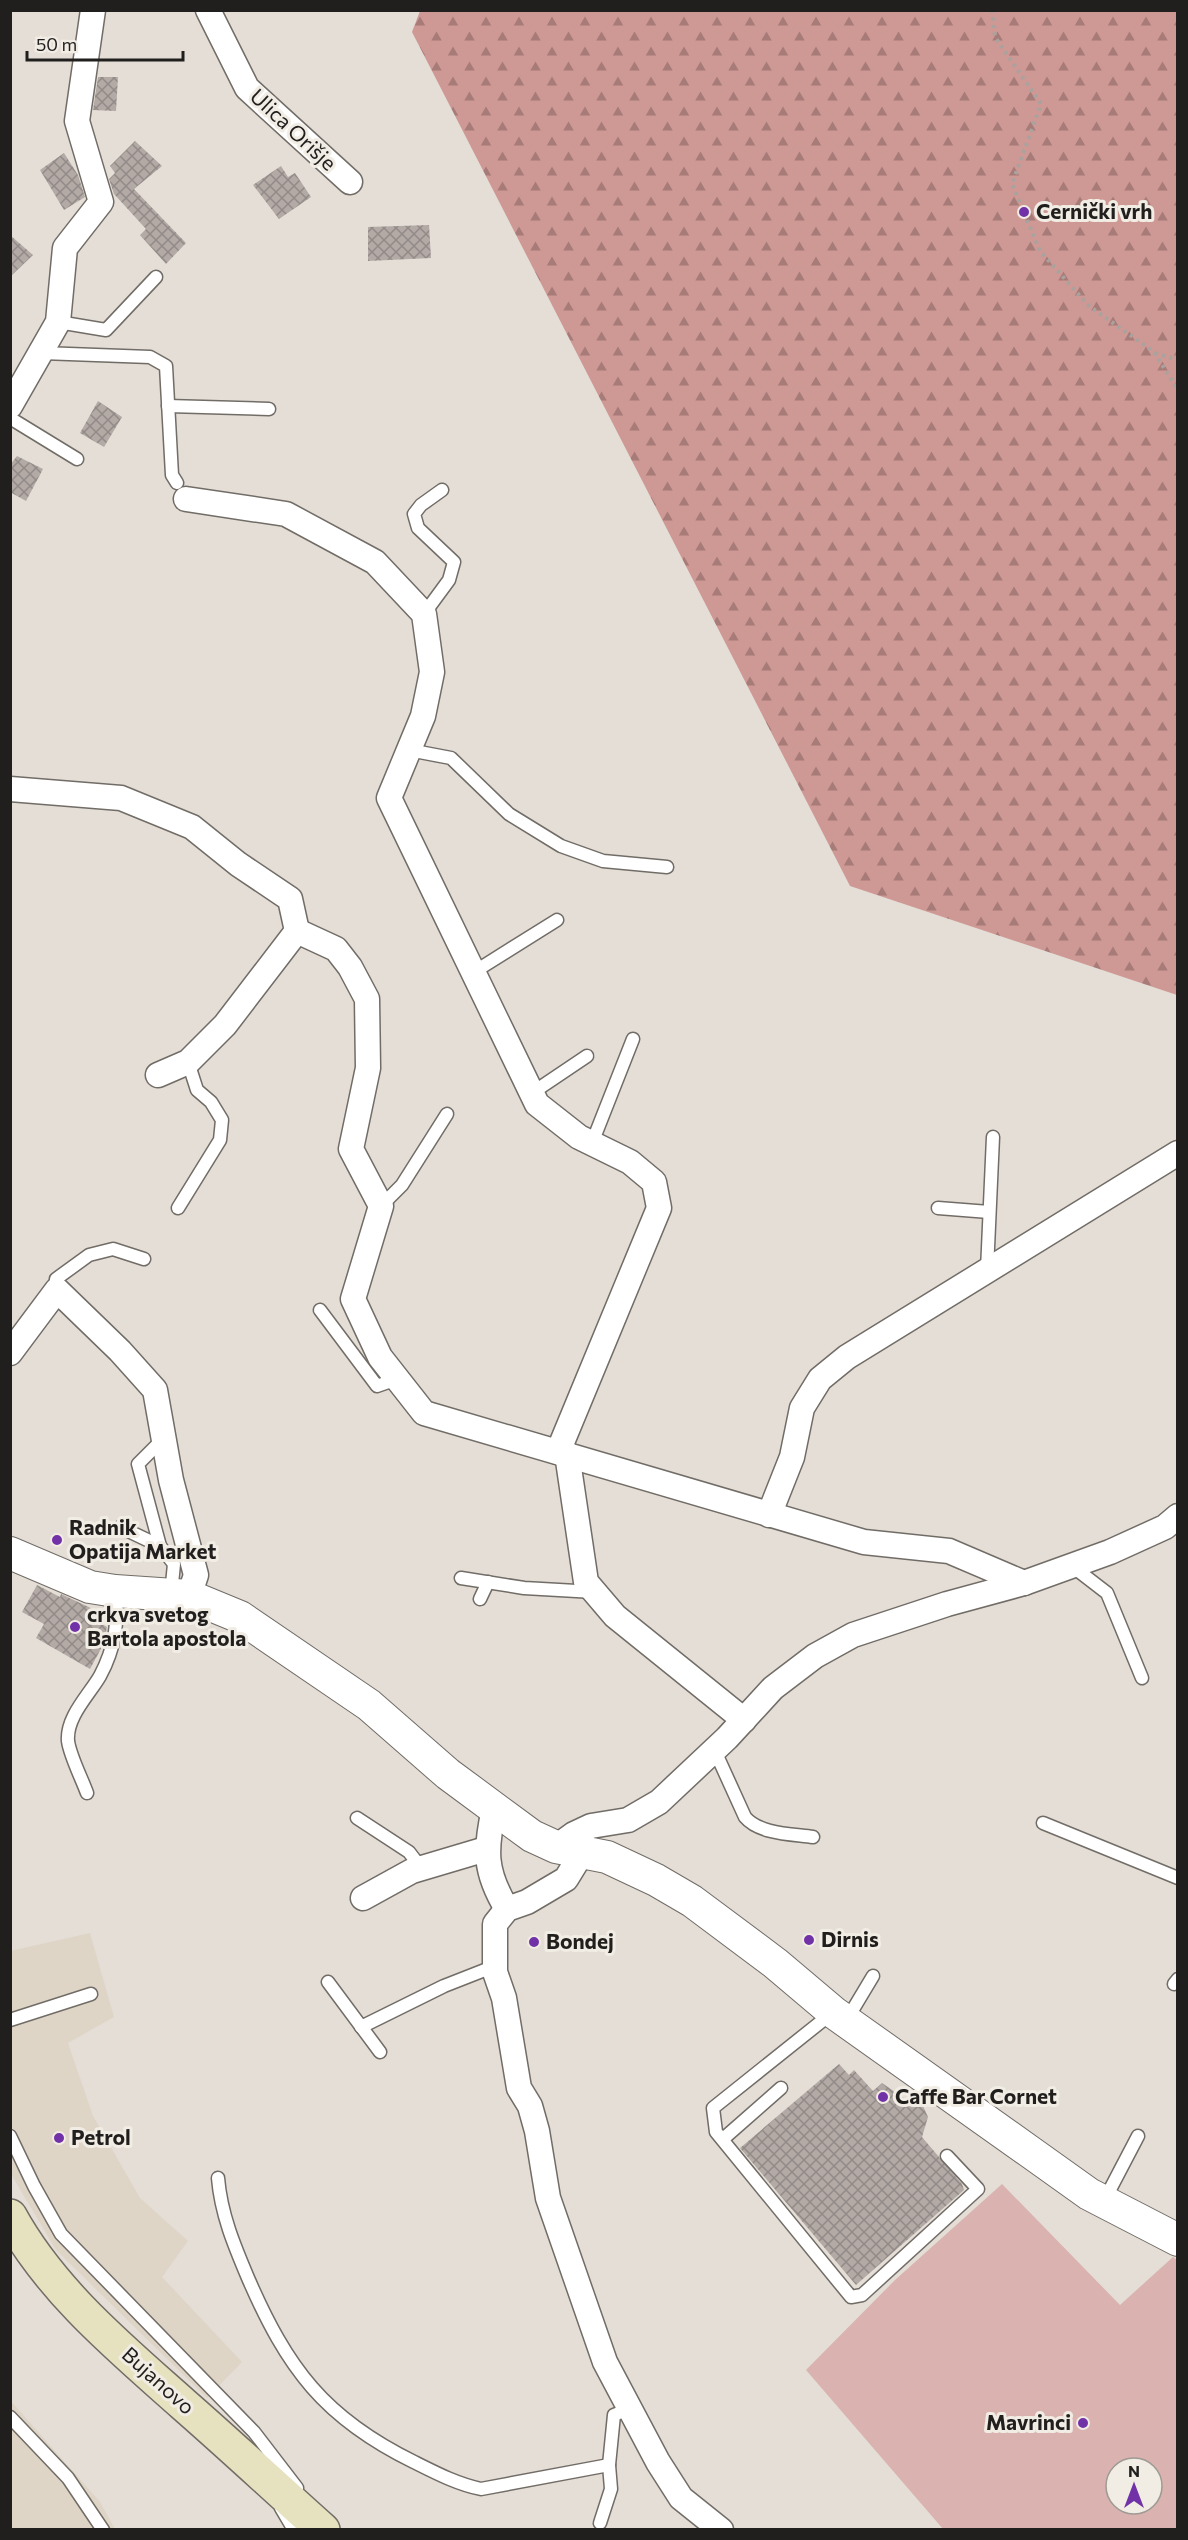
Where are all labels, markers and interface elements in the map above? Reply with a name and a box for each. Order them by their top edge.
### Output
scale bar [27,24,183,62]
text: 50 m [36,33,77,55]
street label: Ulica Orišje [246,83,342,175]
place label: Cernički vrh [1036,198,1152,223]
marker: Cernički vrh [1017,205,1031,219]
place label: Radnik Opatija Market [69,1514,216,1563]
marker: Radnik Opatija Market [50,1533,64,1547]
place label: crkva svetog Bartola apostola [87,1601,246,1650]
marker: crkva svetog Bartola apostola [68,1620,82,1634]
place label: Dirnis [821,1926,879,1951]
place label: Bondej [546,1928,614,1953]
marker: Dirnis [802,1933,816,1947]
marker: Bondej [527,1935,541,1949]
place label: Caffe Bar Cornet [895,2083,1057,2108]
marker: Caffe Bar Cornet [876,2090,890,2104]
place label: Petrol [71,2124,131,2149]
marker: Petrol [52,2131,66,2145]
street label: Bujanovo [118,2341,200,2419]
place label: Mavrinci [986,2409,1071,2434]
marker: Mavrinci [1076,2416,1090,2430]
north arrow [1104,2456,1164,2516]
text: N [1128,2461,1140,2480]

